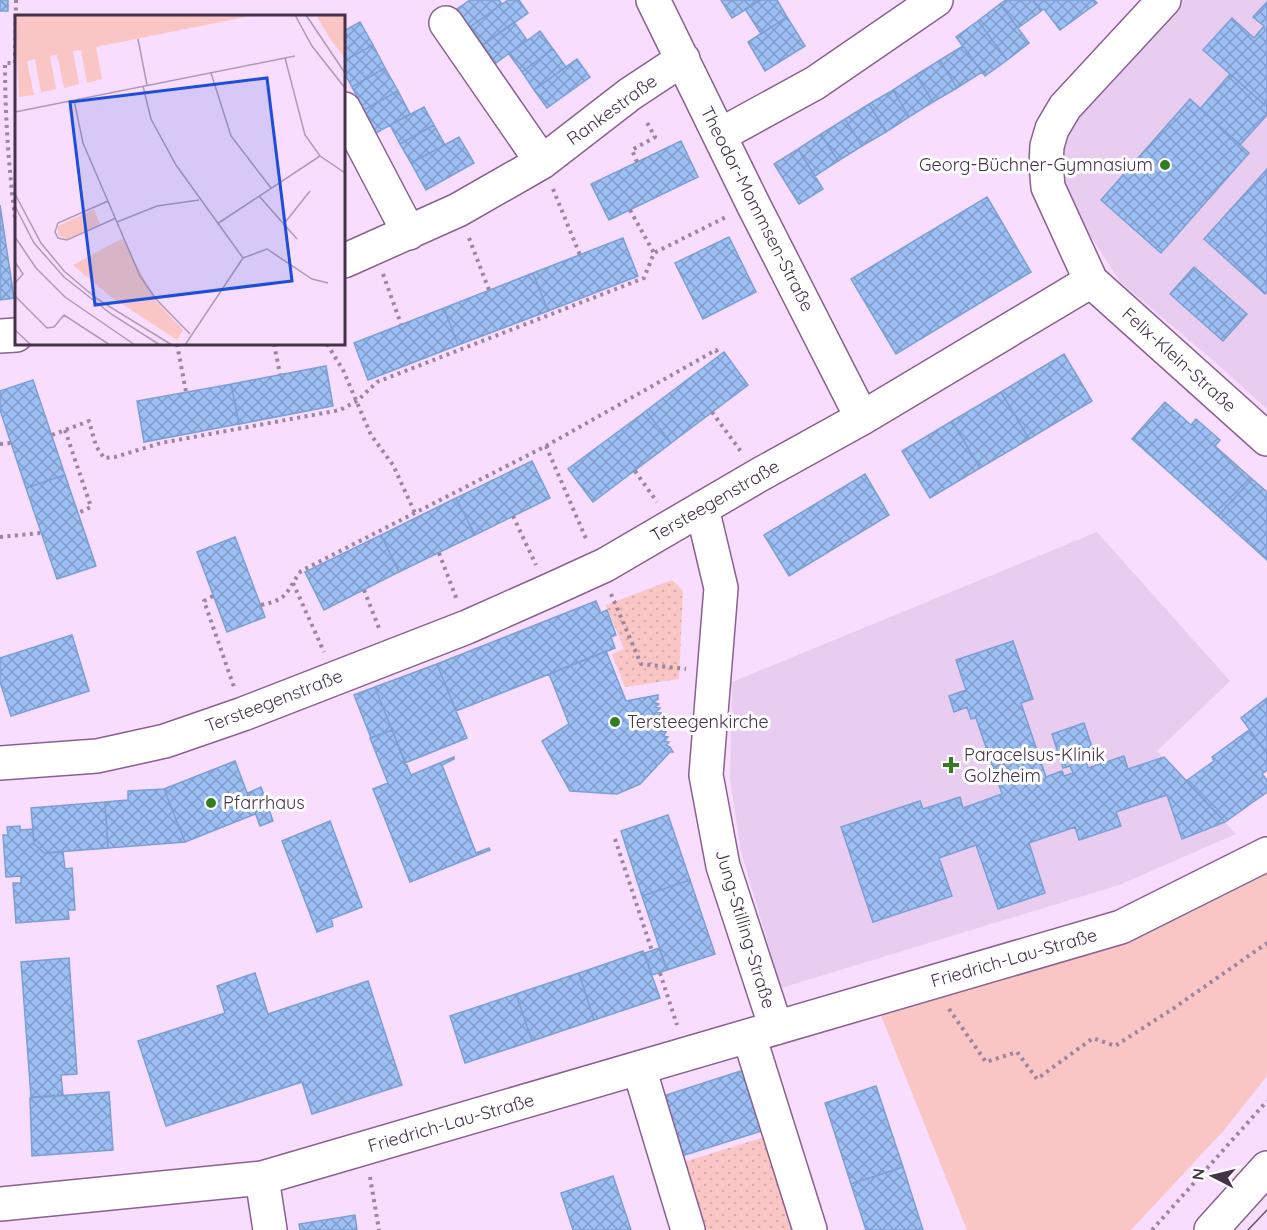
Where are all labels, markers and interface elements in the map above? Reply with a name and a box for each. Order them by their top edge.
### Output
inset map [15,15,345,345]
street label: Rankestraße [562,69,661,150]
street label: Theodor-Mommsen-Straße [696,102,819,315]
place label: Georg-Büchner-Gymnasium [919,153,1153,176]
marker: Georg-Büchner-Gymnasium [1158,158,1172,172]
street label: Felix-Klein-Straße [1117,302,1241,417]
street label: Tersteegenstraße [646,454,783,547]
street label: Tersteegenstraße [202,664,346,737]
place label: Tersteegenkirche [627,710,769,733]
marker: Tersteegenkirche [608,715,622,729]
place label: Paracelsus-Klinik Golzheim [964,743,1105,787]
marker: Paracelsus-Klinik Golzheim [942,756,960,774]
place label: Pfarrhaus [223,791,305,814]
marker: Pfarrhaus [204,796,218,810]
street label: Jung-Stilling-Straße [710,847,781,1011]
street label: Friedrich-Lau-Straße [928,923,1100,992]
street label: Friedrich-Lau-Straße [365,1088,537,1157]
north arrow [1183,1146,1243,1206]
text: N [1187,1167,1209,1181]

